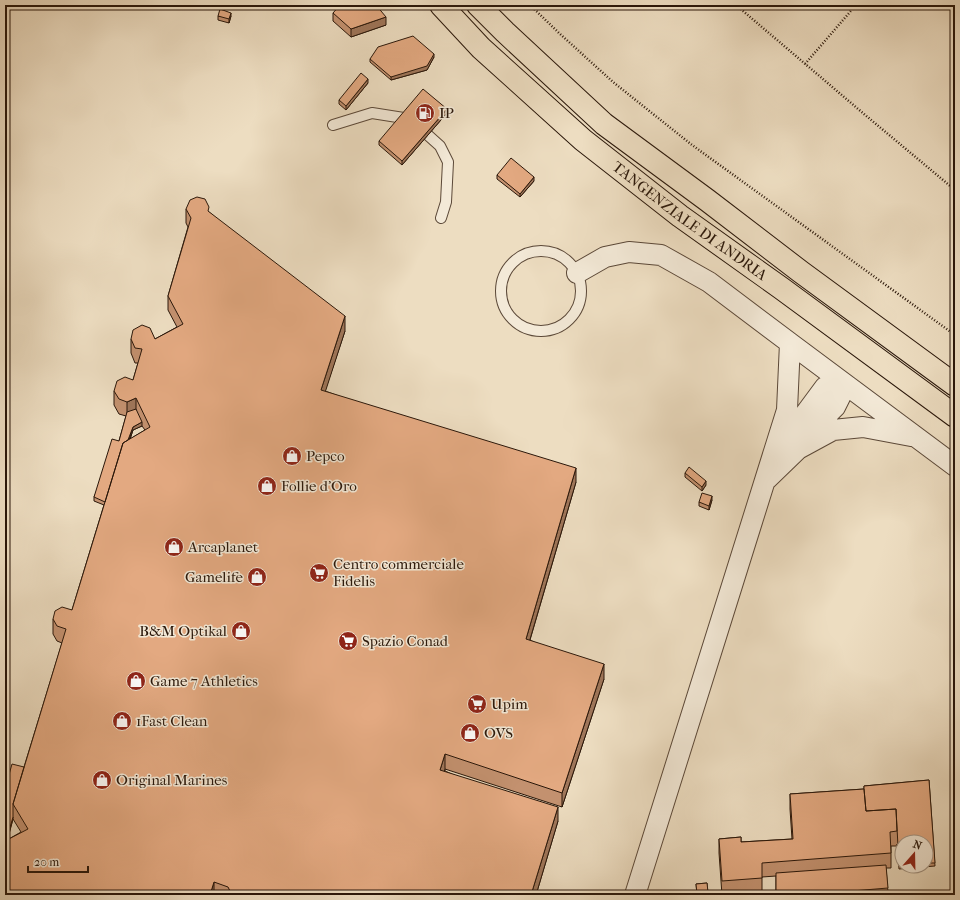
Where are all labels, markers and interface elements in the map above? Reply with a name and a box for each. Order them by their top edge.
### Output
fuel station icon: IP [414,102,436,124]
place label: IP [439,104,454,122]
street label: TANGENZIALE DI ANDRIA [609,157,771,284]
shop icon: Pepco [281,445,303,467]
place label: Pepco [306,447,345,465]
shop icon: Follie d'Oro [256,475,278,497]
place label: Follie d'Oro [281,477,357,495]
shop icon: Arcaplanet [163,536,185,558]
place label: Arcaplanet [187,538,259,556]
place label: Centro commerciale Fidelis [333,555,464,590]
supermarket icon: Centro commerciale Fidelis [308,562,330,584]
shop icon: Gamelife [246,566,268,588]
place label: Gamelife [185,568,244,586]
shop icon: B&M Optikal [230,620,252,642]
place label: B&M Optikal [139,622,227,640]
supermarket icon: Spazio Conad [337,630,359,652]
place label: Spazio Conad [362,632,449,650]
shop icon: Game 7 Athletics [125,670,147,692]
place label: Game 7 Athletics [150,672,258,690]
supermarket icon: Upim [466,693,488,715]
place label: Upim [491,695,528,713]
shop icon: 1Fast Clean [111,710,133,732]
place label: 1Fast Clean [136,712,208,730]
shop icon: OVS [459,722,481,744]
place label: OVS [484,724,513,742]
shop icon: Original Marines [91,769,113,791]
place label: Original Marines [116,771,228,789]
north arrow [894,834,934,874]
text: N [911,838,924,853]
scale bar [28,848,88,874]
text: 20 m [34,855,59,869]

